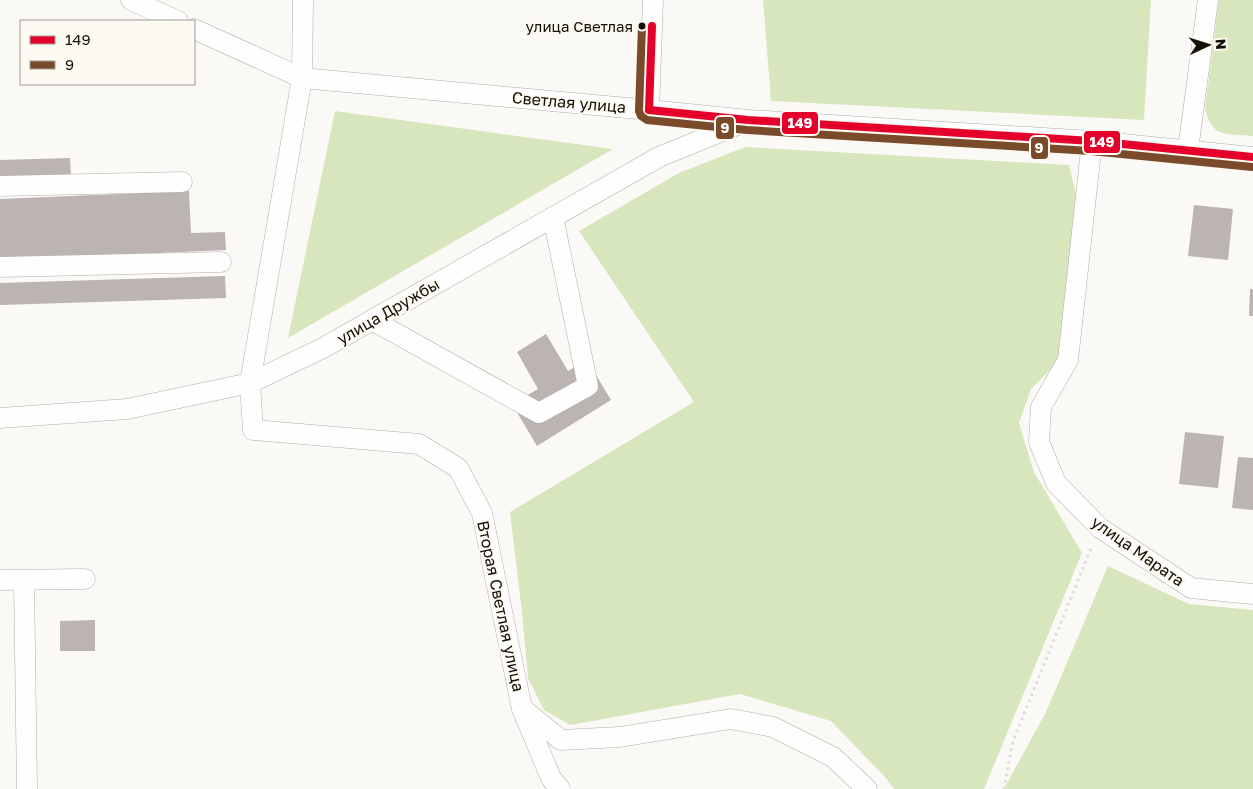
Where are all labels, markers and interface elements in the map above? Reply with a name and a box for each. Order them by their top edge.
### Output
place label: улица Светлая [526,17,633,35]
legend [20,20,195,85]
north arrow [1183,20,1233,70]
marker: улица Светлая [637,21,647,31]
text: 149 [65,30,91,48]
text: N [1213,38,1230,50]
text: 9 [65,55,74,73]
street label: Светлая улица [511,87,627,117]
line badge: 149 [781,111,819,135]
text: 149 [788,114,813,131]
line badge: 9 [715,116,735,140]
text: 9 [721,119,730,136]
line badge: 149 [1083,130,1121,154]
text: 149 [1090,133,1115,150]
line badge: 9 [1030,136,1049,160]
text: 9 [1035,139,1044,156]
street label: улица Дружбы [333,274,443,348]
street label: улица Марата [1088,512,1188,590]
street label: Вторая Светлая улица [473,519,529,693]

